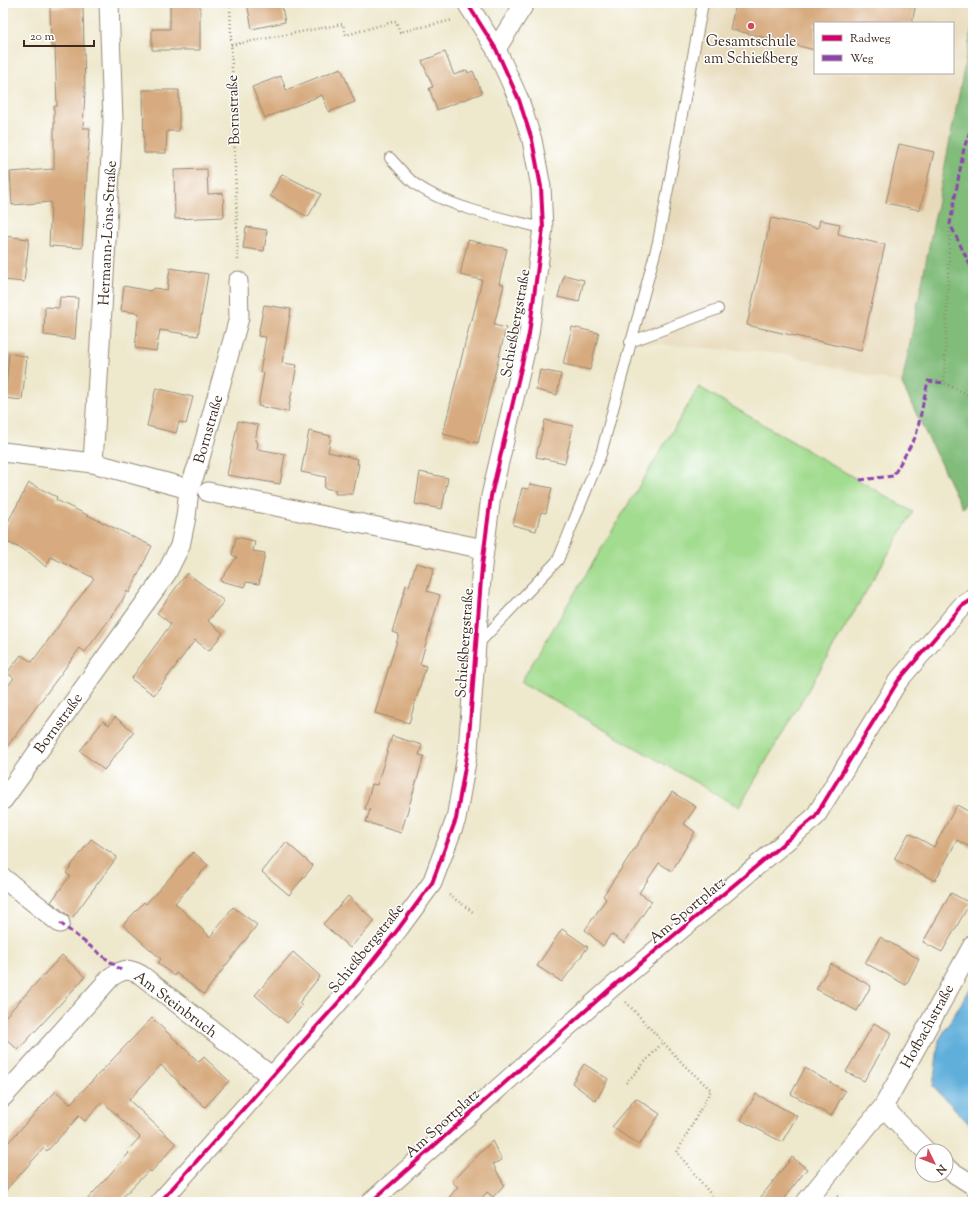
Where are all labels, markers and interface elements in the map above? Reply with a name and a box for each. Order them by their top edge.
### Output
marker: Gesamtschule am Schießberg [746,21,756,31]
scale bar [24,22,94,48]
legend [814,22,954,74]
text: 20 m [30,28,55,46]
text: Radweg [850,30,891,48]
place label: Gesamtschule am Schießberg [704,32,798,70]
text: Weg [850,50,874,68]
street label: Bornstraße [223,74,246,146]
street label: Hermann-Löns-Straße [94,160,123,306]
street label: Schießbergstraße [497,267,536,379]
street label: Bornstraße [190,393,229,466]
street label: Schießbergstraße [451,588,480,699]
street label: Bornstraße [30,689,88,759]
street label: Am Sportplatz [645,873,731,949]
street label: Schießbergstraße [324,900,410,998]
street label: Am Steinbruch [129,967,221,1044]
street label: Hofbachstraße [897,981,960,1073]
street label: Am Sportplatz [401,1085,485,1163]
north arrow [914,1143,954,1183]
text: N [932,1160,950,1178]

